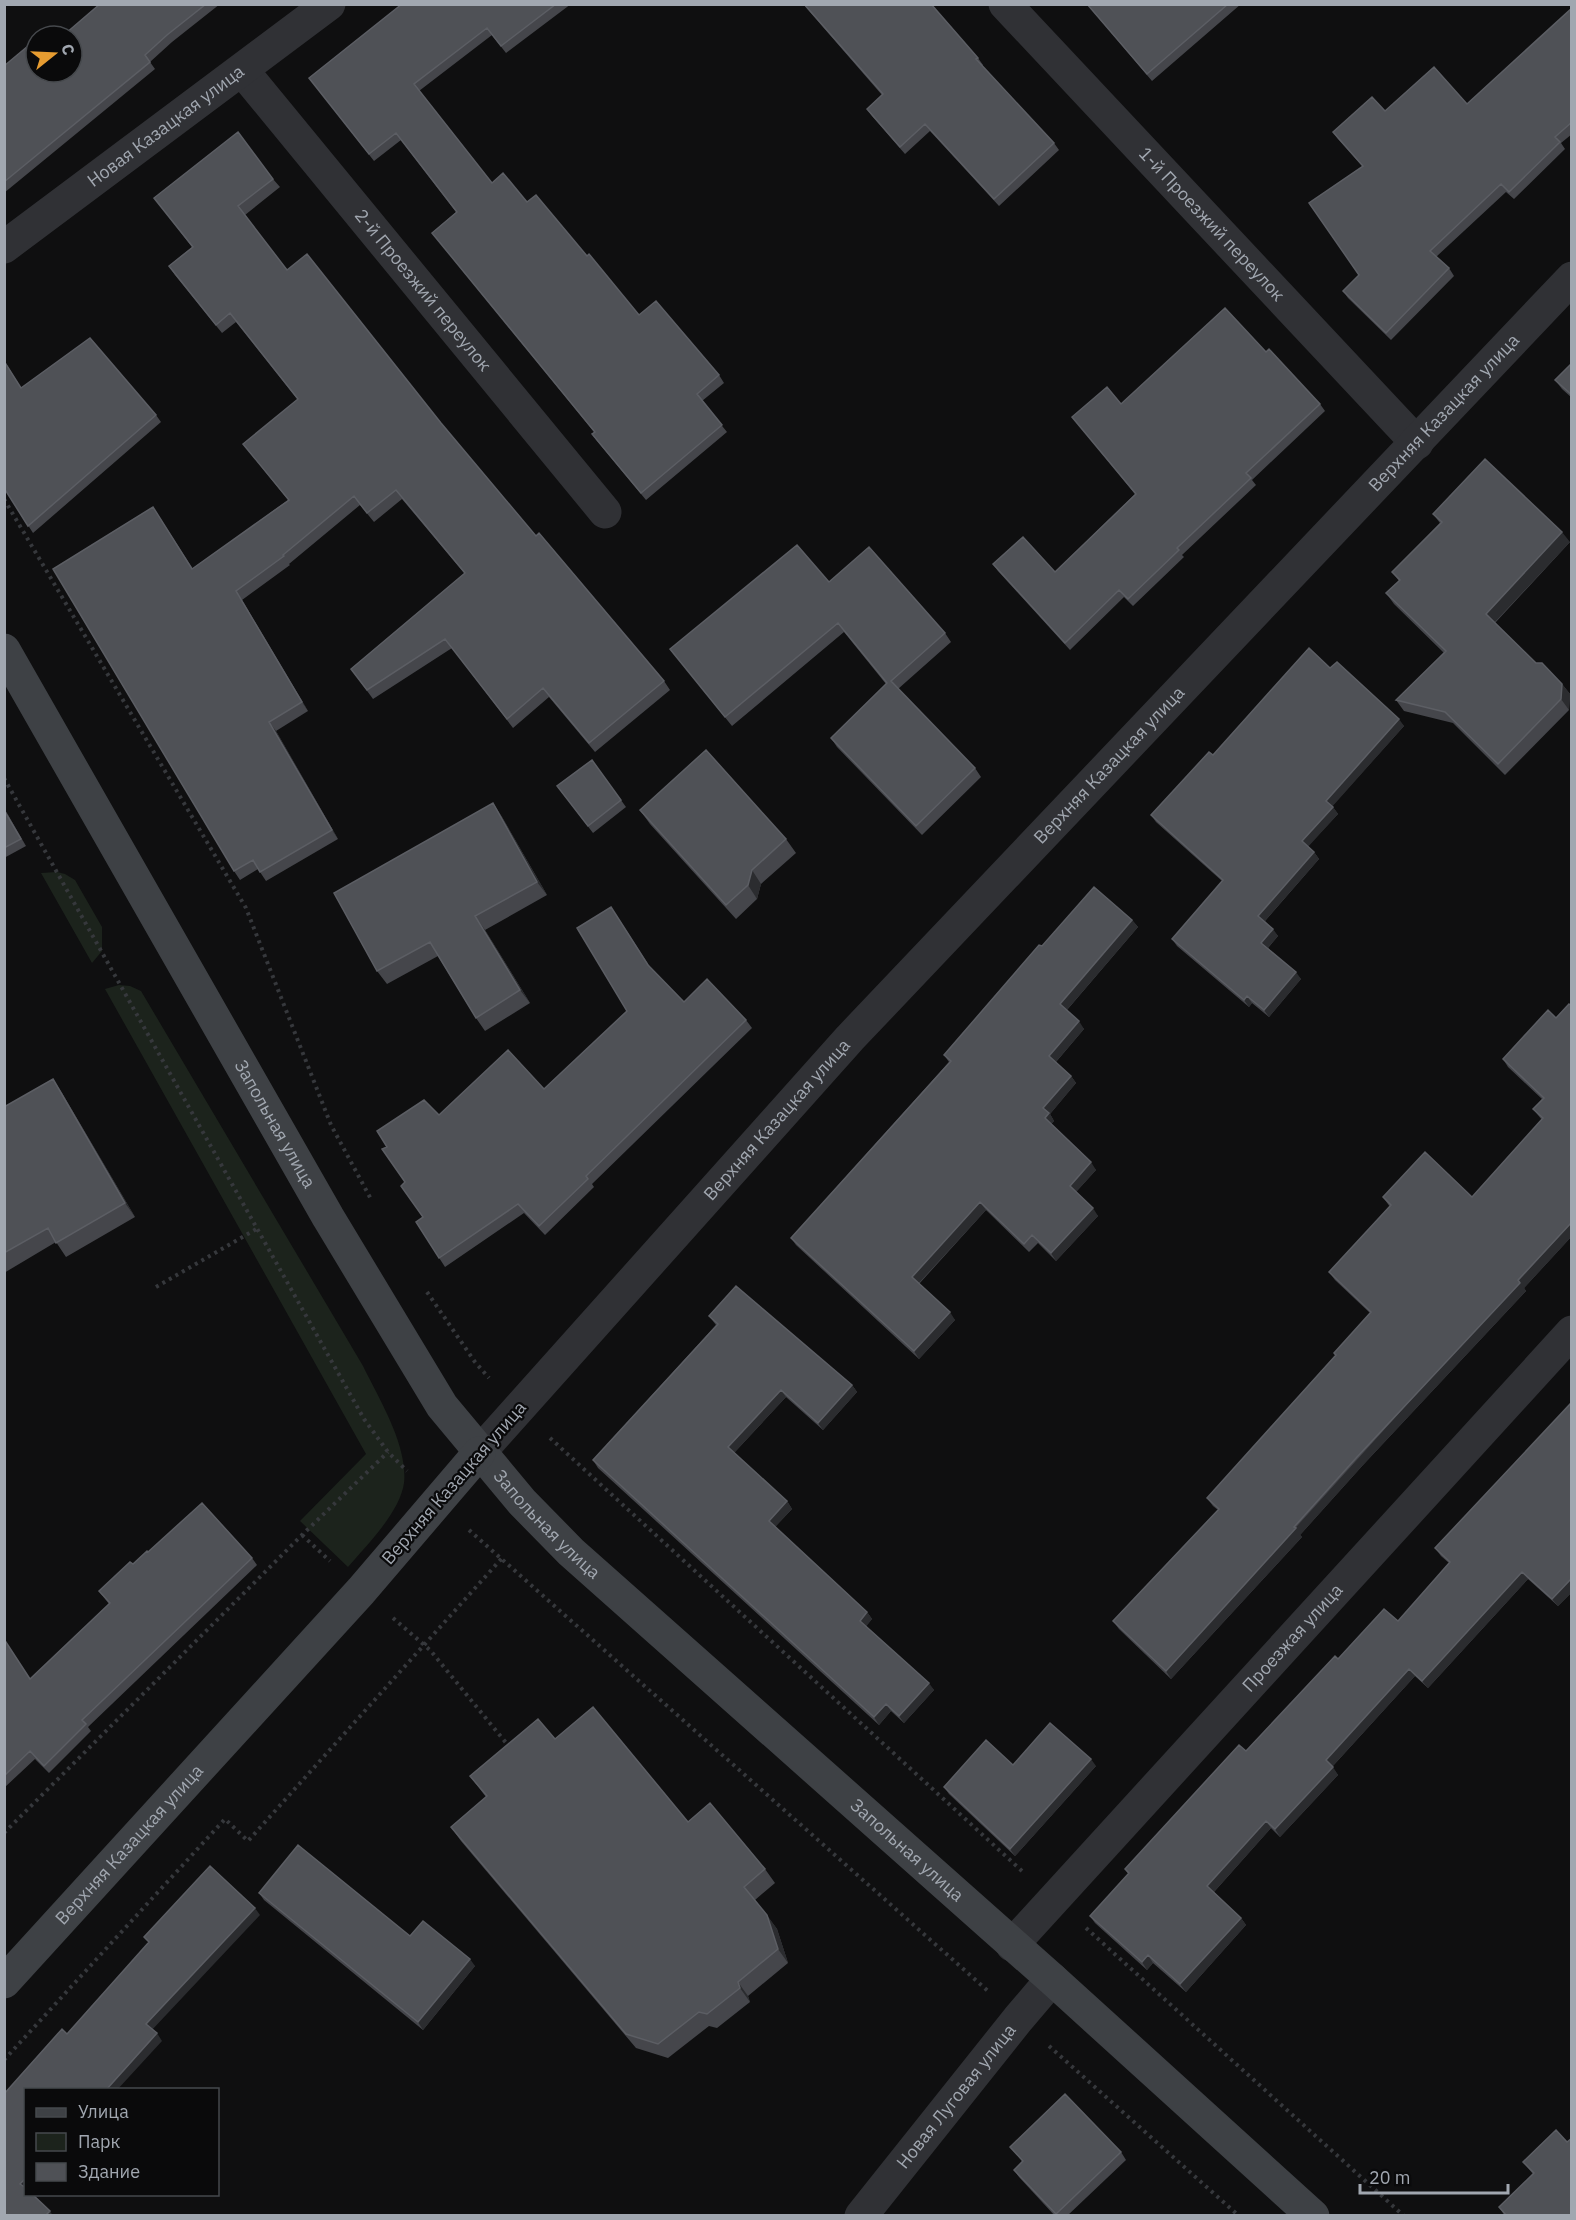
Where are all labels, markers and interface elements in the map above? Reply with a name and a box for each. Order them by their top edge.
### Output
north arrow [24,24,84,84]
text: С [57,41,79,57]
street label: Новая Казацкая улица [82,59,249,192]
street label: 1-й Проезжий переулок [1134,142,1290,306]
street label: 2-й Проезжий переулок [350,204,497,376]
street label: Верхняя Казацкая улица [1363,328,1524,496]
street label: Верхняя Казацкая улица [1028,681,1189,849]
street label: Верхняя Казацкая улица [698,1034,855,1205]
street label: Запольная улица [230,1055,321,1192]
street label: Верхняя Казацкая улица [376,1396,531,1569]
street label: Запольная улица [489,1464,606,1584]
street label: Проезжая улица [1237,1578,1348,1697]
street label: Верхняя Казацкая улица [50,1759,208,1929]
street label: Запольная улица [846,1793,969,1907]
street label: Новая Луговая улица [891,2019,1021,2173]
legend [24,2088,219,2196]
text: Улица [78,2100,129,2123]
text: Парк [78,2130,121,2153]
scale bar [1360,2157,1508,2195]
text: Здание [78,2160,140,2183]
text: 20 m [1369,2166,1411,2189]

